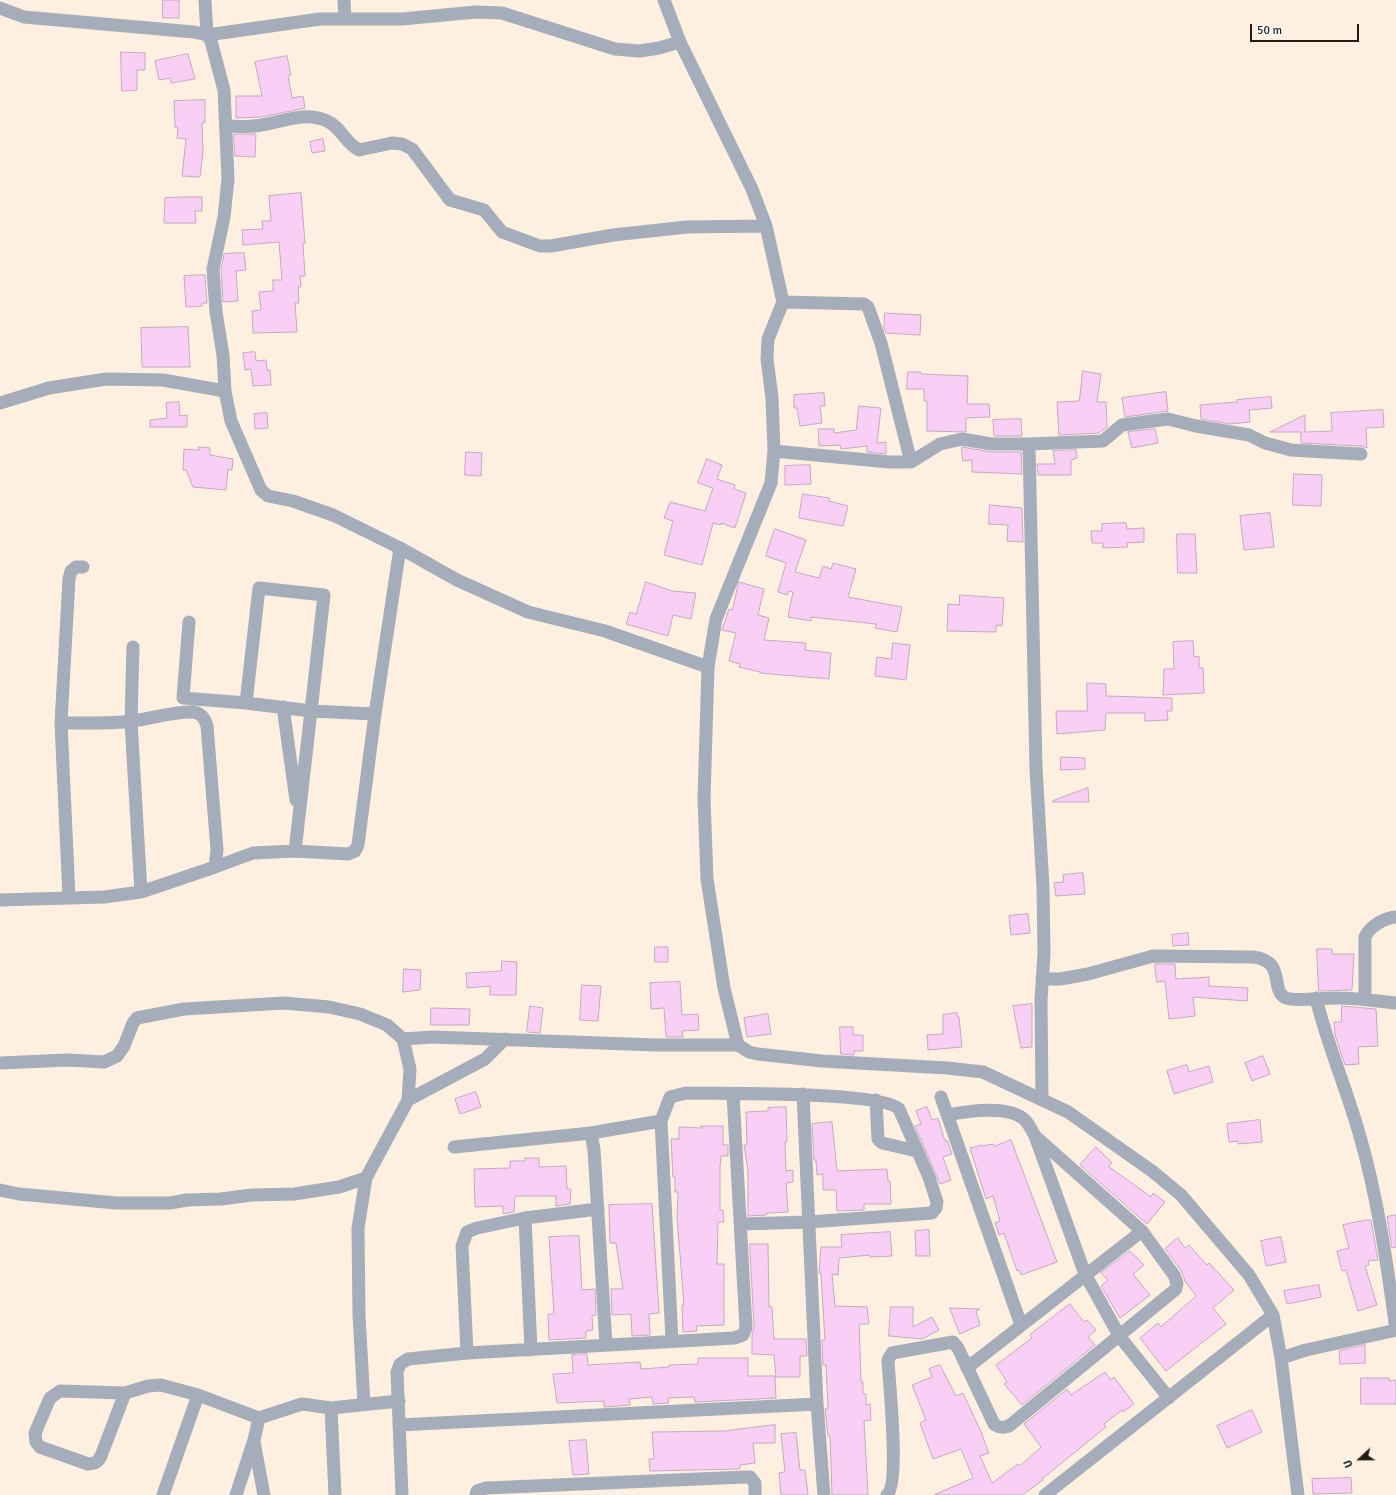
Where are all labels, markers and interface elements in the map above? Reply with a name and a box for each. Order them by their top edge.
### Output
scale bar [1252,16,1361,42]
text: 50 m [1257,23,1282,38]
north arrow [1340,1439,1380,1479]
text: U [1341,1458,1356,1470]

